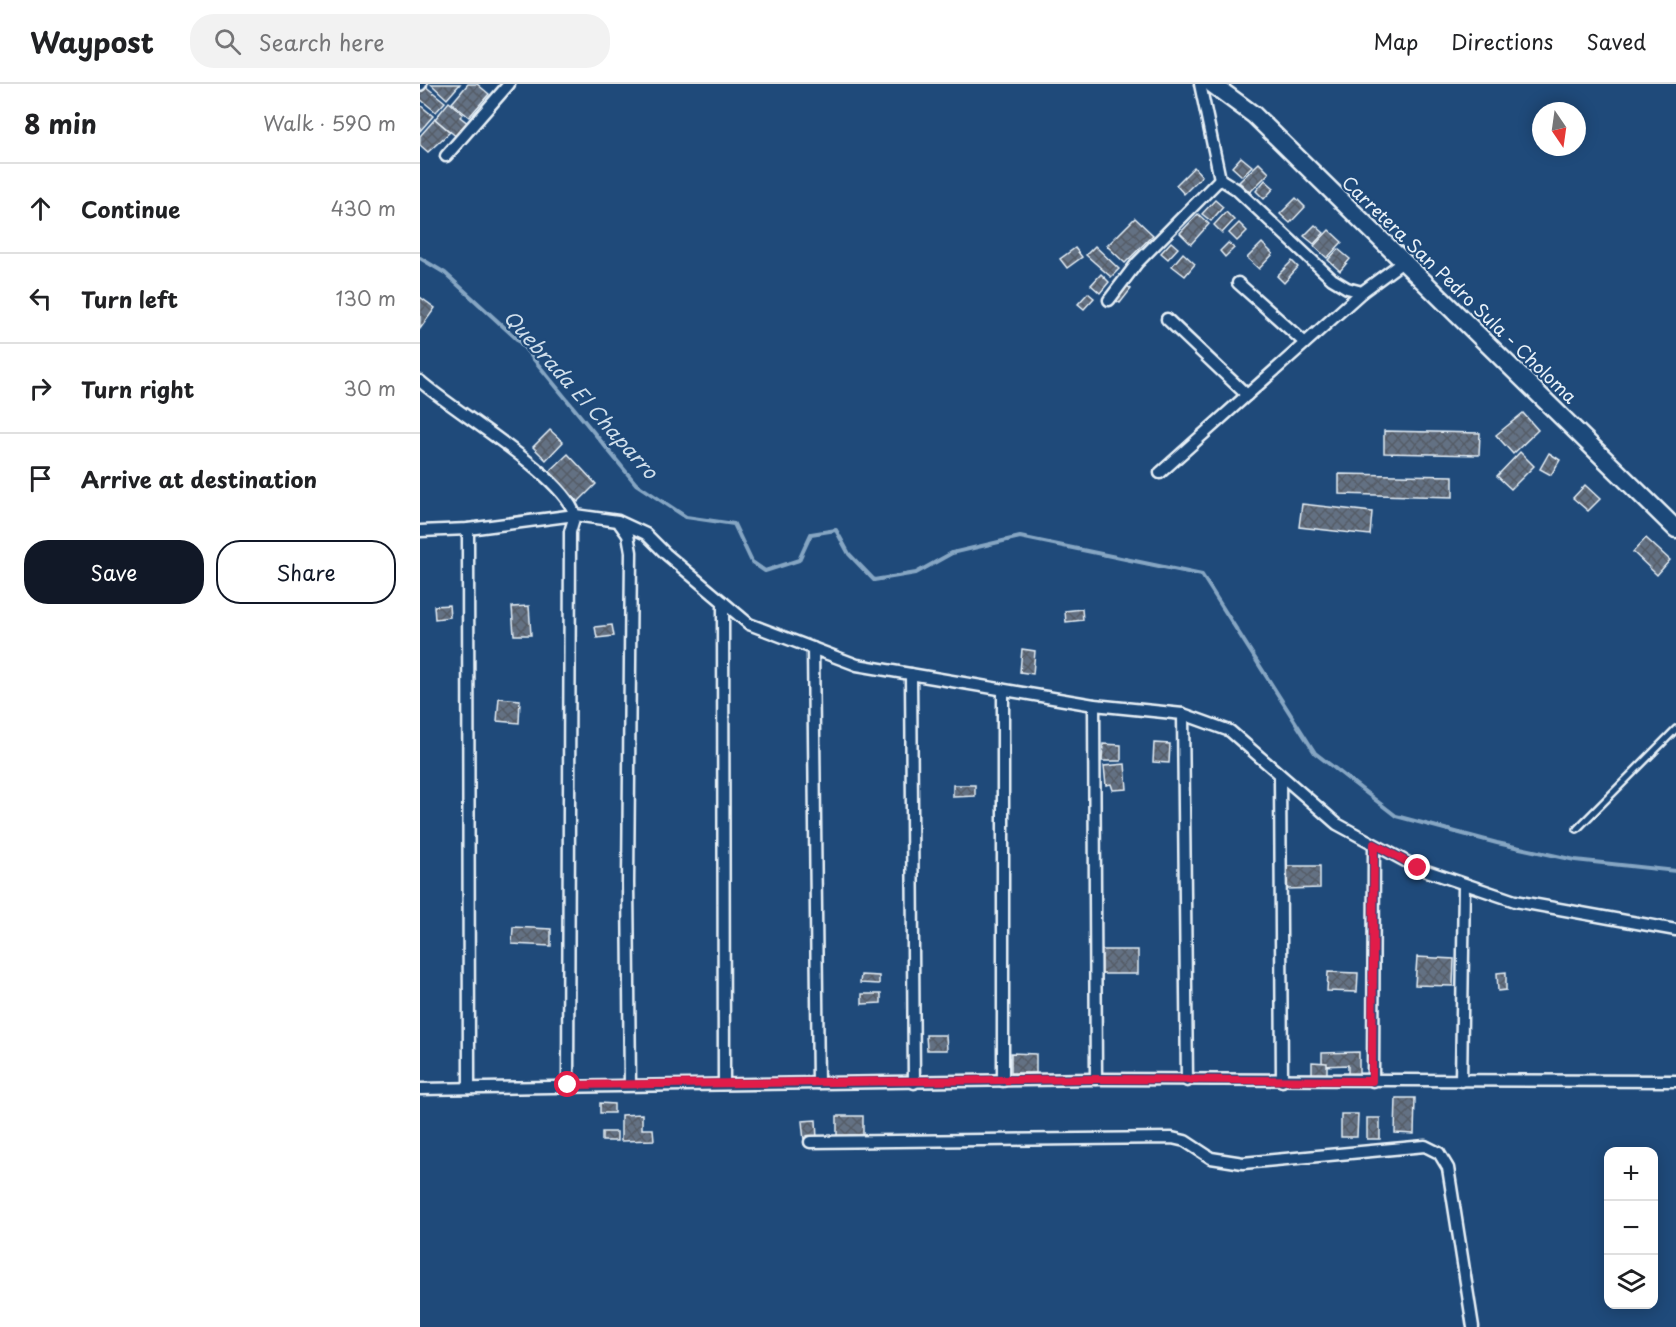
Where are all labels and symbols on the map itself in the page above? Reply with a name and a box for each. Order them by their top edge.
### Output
north arrow [1532,102,1586,156]
street label: Carretera San Pedro Sula - Choloma [1336,169,1584,410]
water label: Quebrada El Chaparro [497,303,666,486]
route end [1404,854,1430,880]
route start [554,1071,580,1097]

